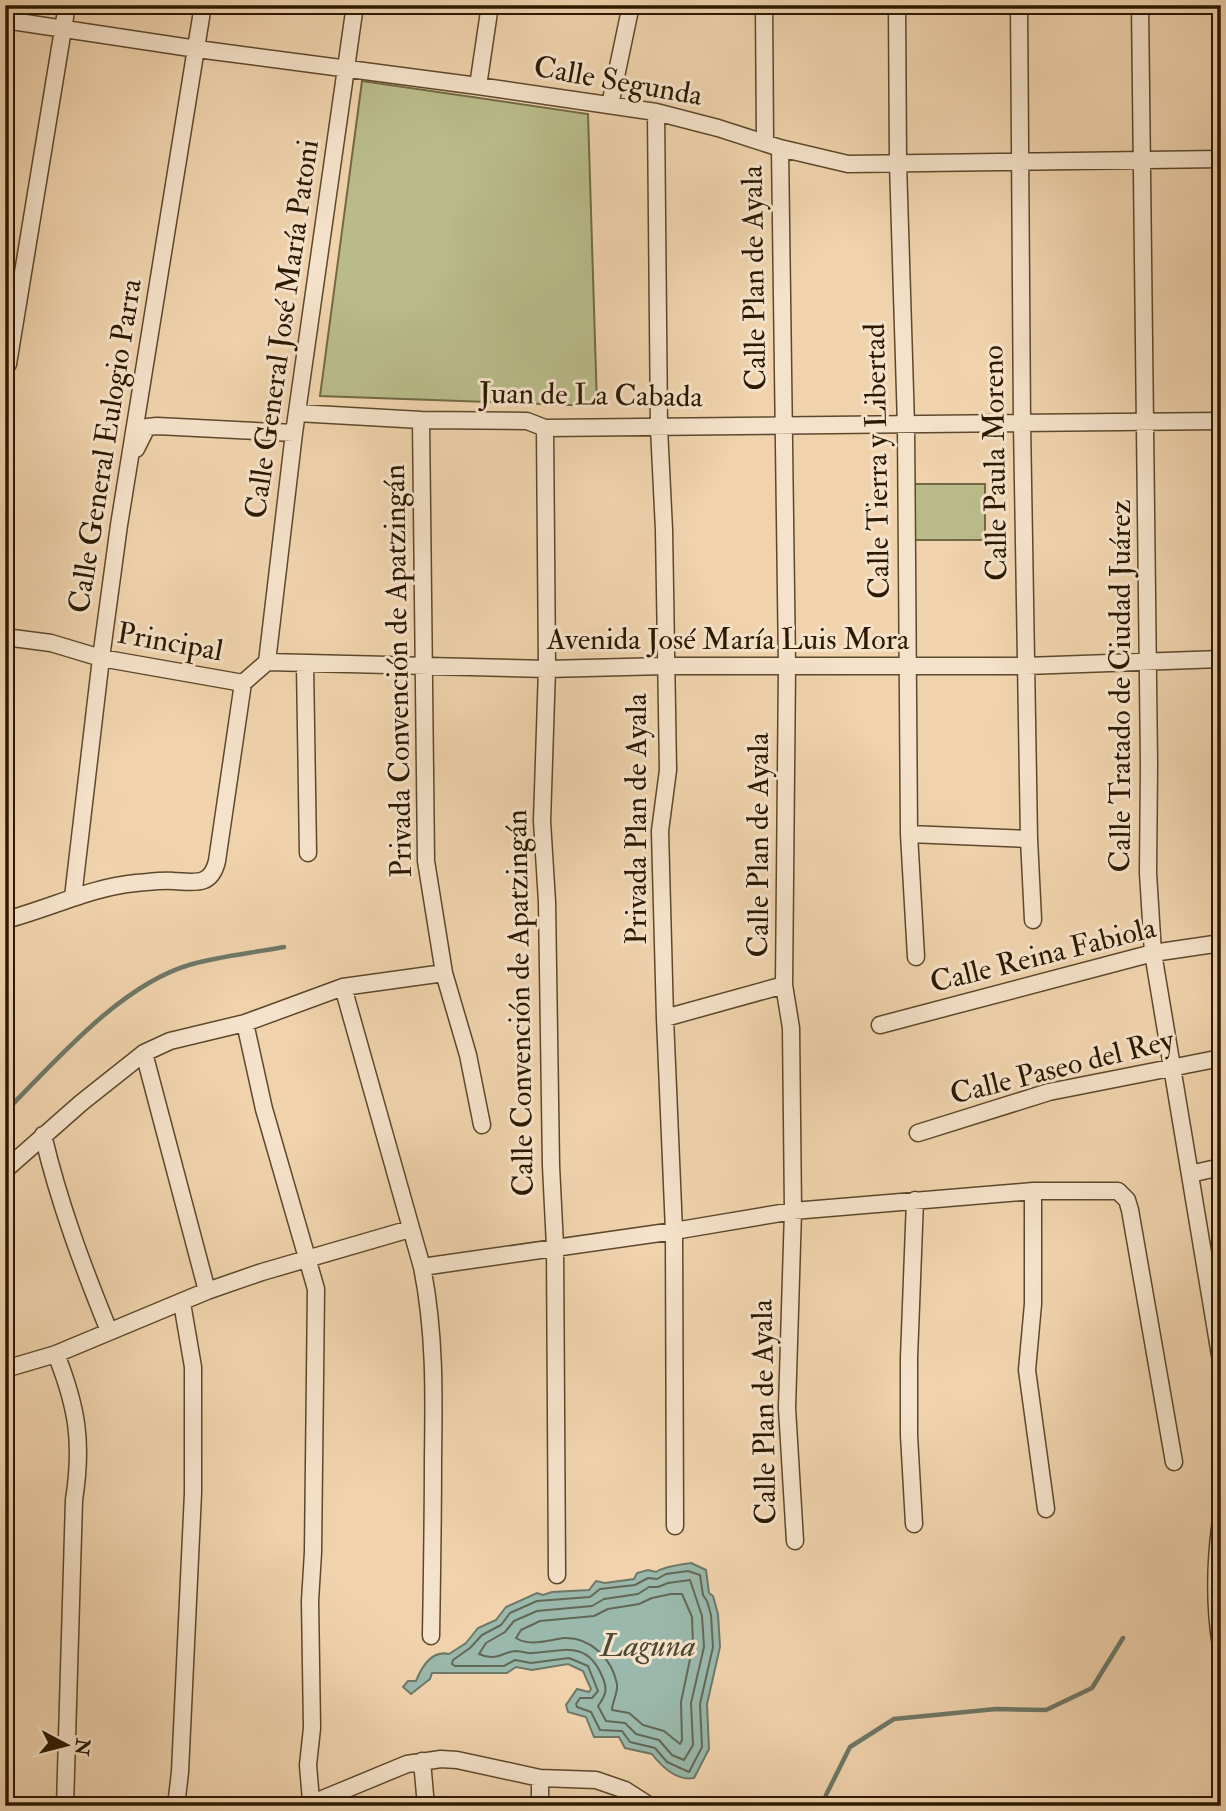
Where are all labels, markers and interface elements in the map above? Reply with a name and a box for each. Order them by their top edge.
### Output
street label: Calle Segunda [531,48,706,114]
street label: Calle General José María Patoni [237,137,327,521]
street label: Calle Plan de Ayala [734,164,774,391]
street label: Calle General Eulogio Parra [60,276,150,616]
street label: Calle Tierra y Libertad [856,322,898,599]
street label: Calle Paula Moreno [974,345,1016,581]
street label: Juan de La Cabada [478,375,704,415]
street label: Privada Convención de Apatzingán [376,464,420,878]
street label: Calle Tratado de Ciudad Juárez [1102,500,1139,872]
street label: Principal [114,614,226,670]
street label: Avenida José María Luis Mora [546,621,910,658]
street label: Privada Plan de Ayala [618,692,655,945]
street label: Calle Plan de Ayala [740,732,777,958]
street label: Calle Convención de Apatzingán [498,809,542,1197]
street label: Calle Reina Fabiola [926,909,1160,1001]
street label: Calle Paseo del Rey [946,1021,1179,1113]
street label: Calle Plan de Ayala [744,1298,784,1525]
water label: Laguna [598,1626,696,1666]
north arrow [32,1710,102,1780]
text: N [69,1736,95,1758]

